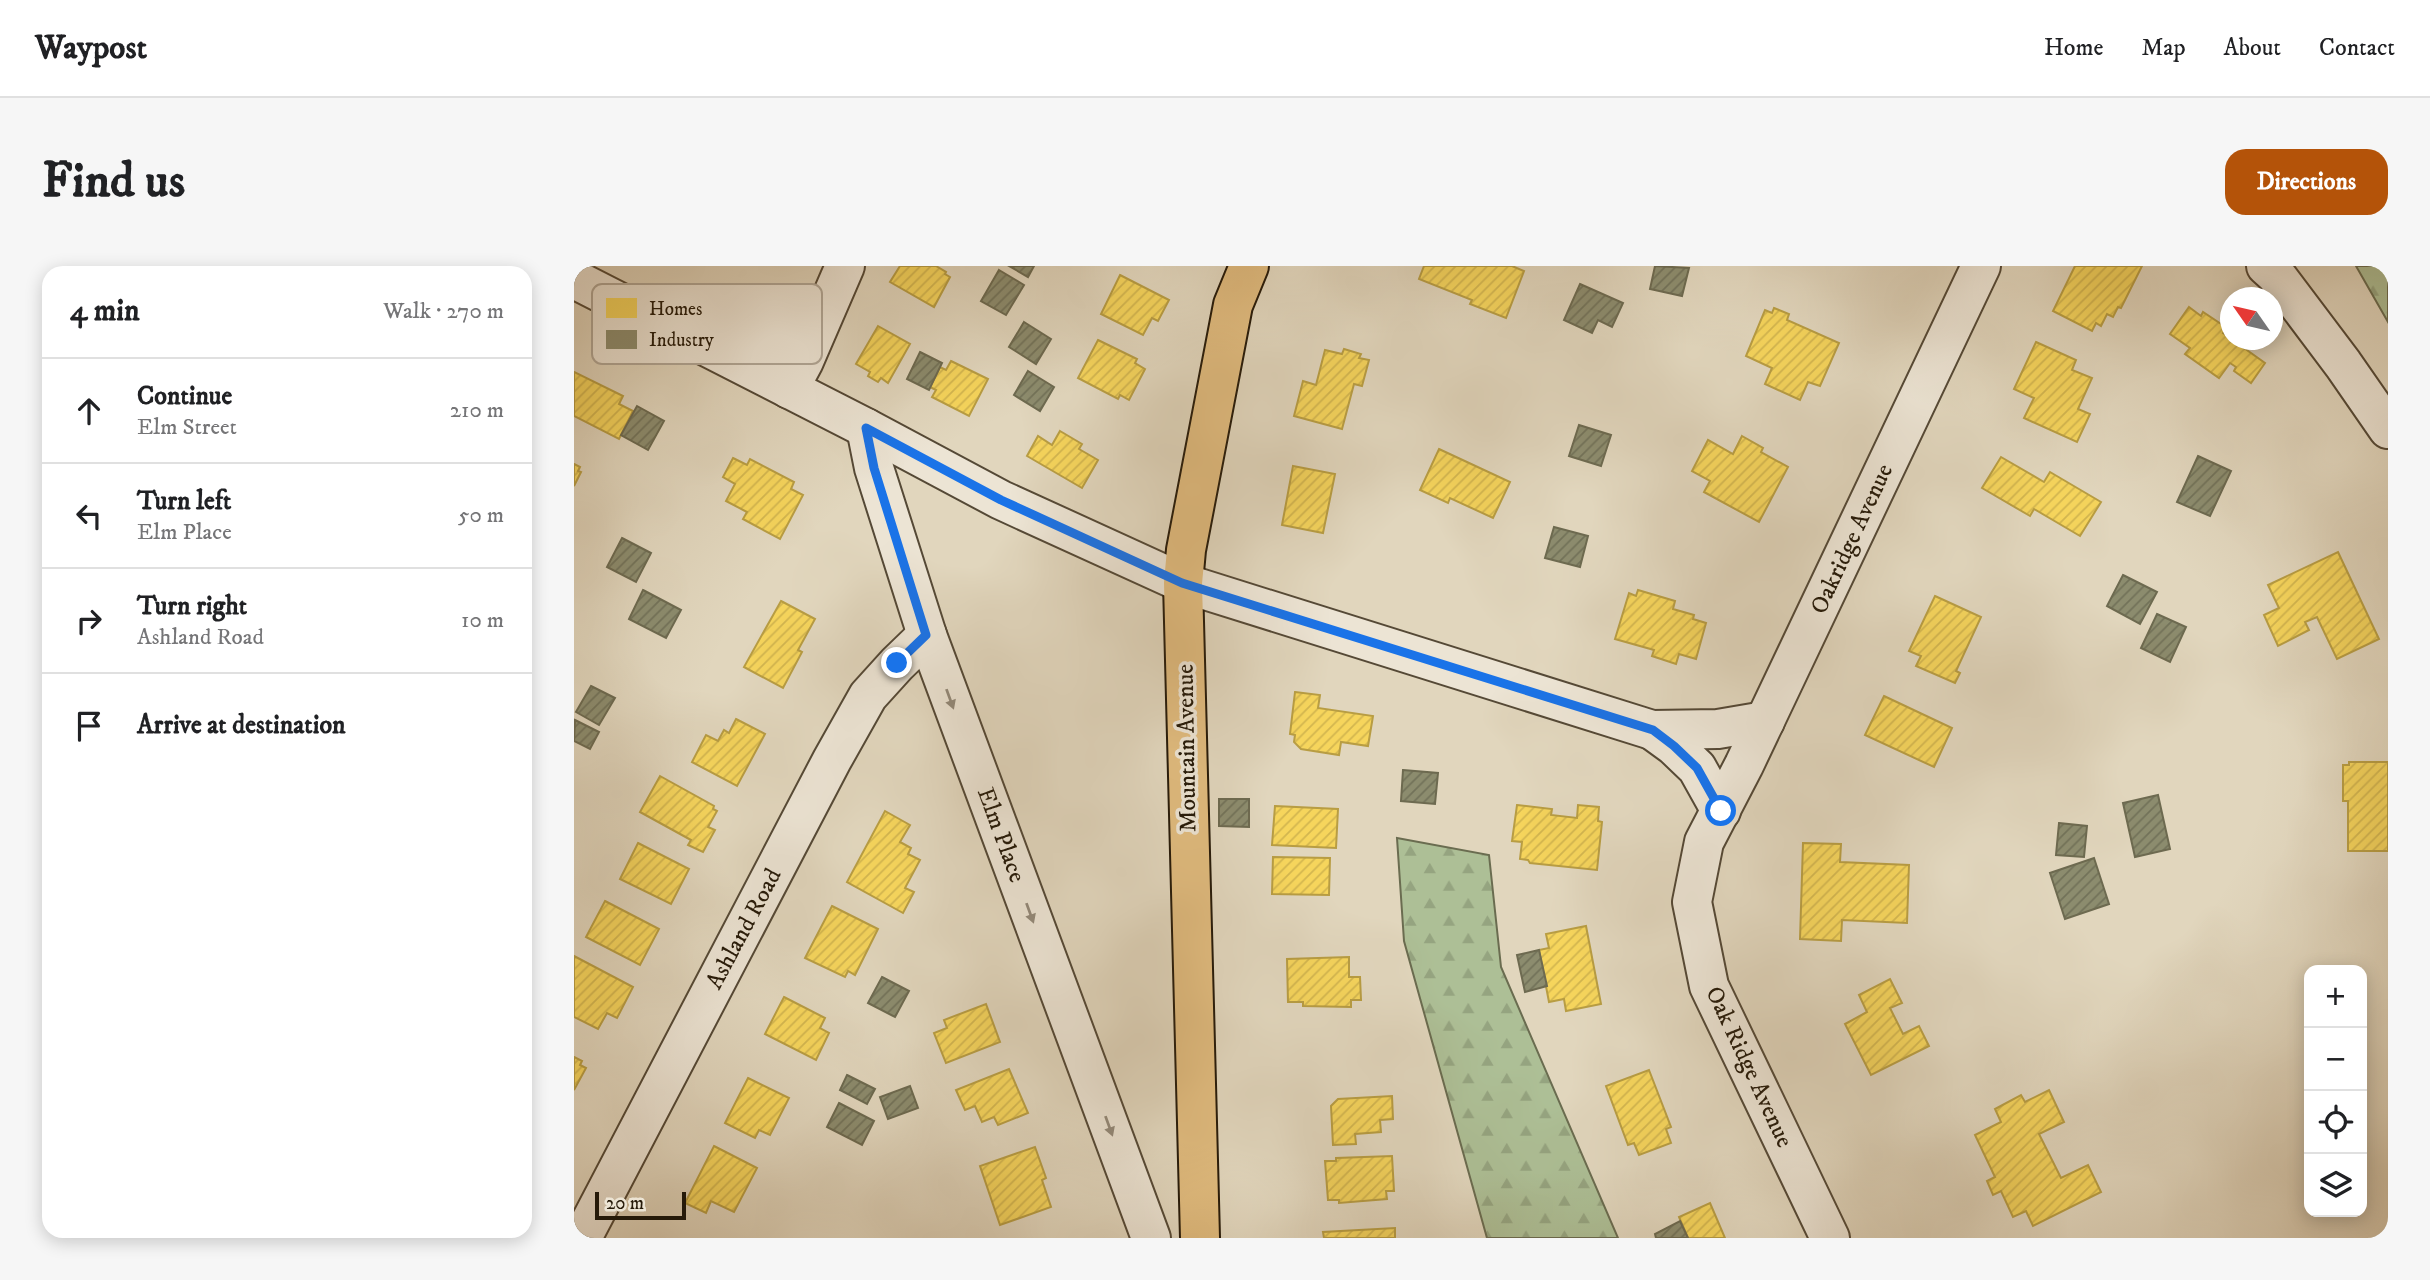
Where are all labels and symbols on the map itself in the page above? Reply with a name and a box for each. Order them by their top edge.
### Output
legend [592,284,822,364]
north arrow [2220,287,2283,350]
text: Homes [649,298,702,321]
text: Industry [649,329,715,352]
street label: Oakridge Avenue [1804,459,1900,619]
route end [881,647,912,678]
street label: Mountain Avenue [1171,664,1203,832]
one-way arrow [945,689,956,710]
street label: Elm Place [970,783,1032,887]
route start [1705,795,1736,826]
street label: Ashland Road [700,863,788,995]
one-way arrow [1025,902,1036,923]
street label: Oak Ridge Avenue [1699,982,1799,1152]
one-way arrow [1104,1115,1115,1136]
scale bar [595,1189,686,1221]

